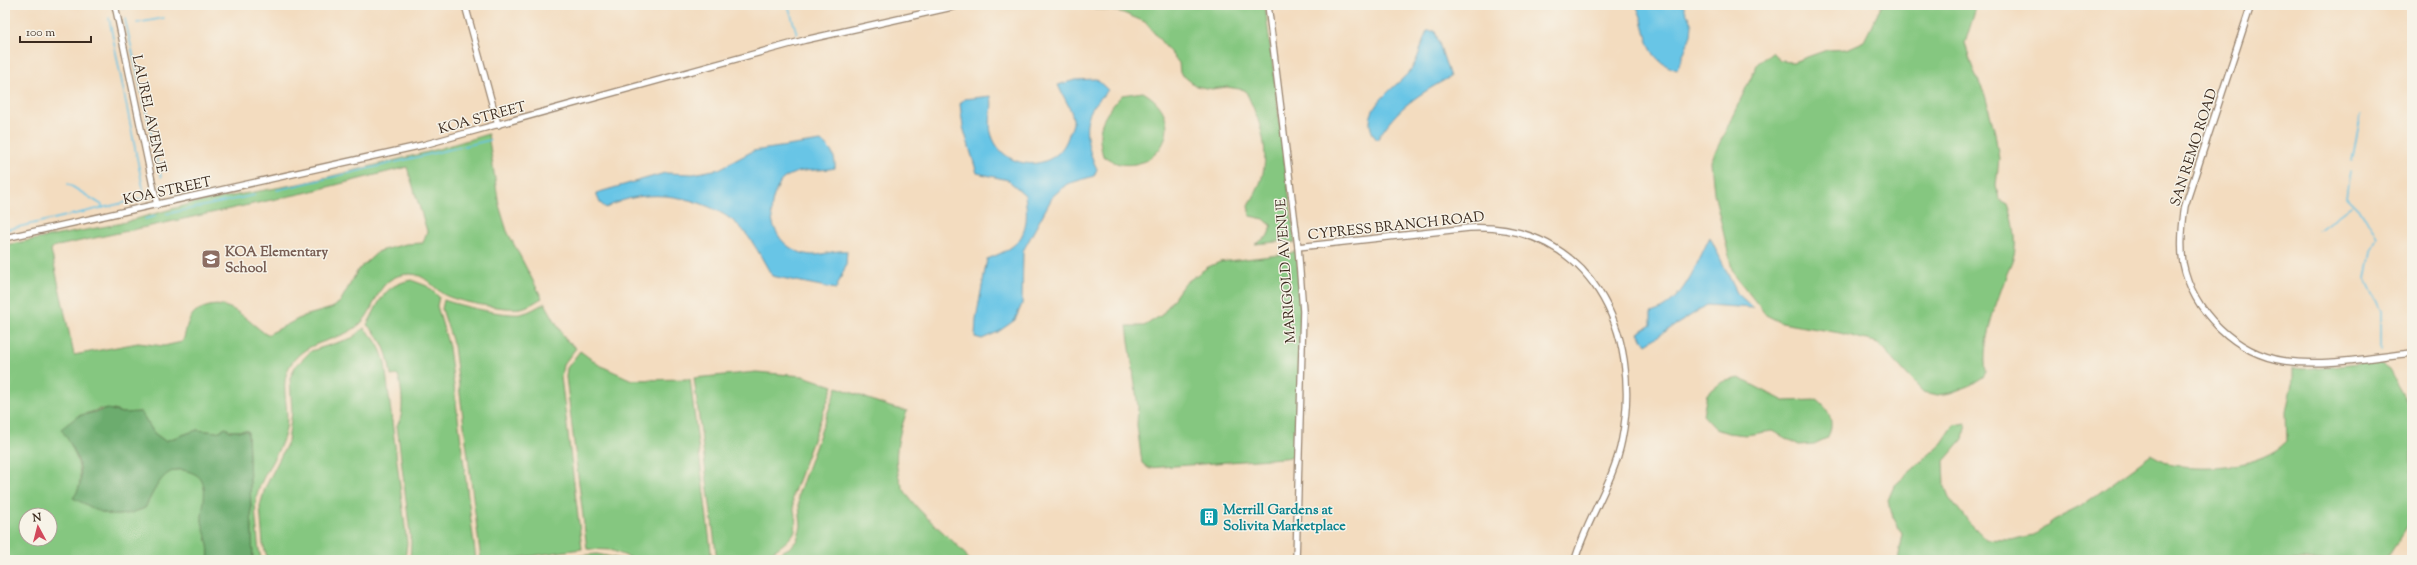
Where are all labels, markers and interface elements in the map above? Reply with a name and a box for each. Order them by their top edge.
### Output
scale bar [20,18,91,44]
text: 100 m [26,24,55,42]
street label: LAUREL AVENUE [126,53,170,176]
street label: SAN REMO ROAD [2166,86,2223,209]
street label: KOA STREET [436,98,529,140]
street label: KOA STREET [121,173,214,211]
street label: MARIGOLD AVENUE [1272,197,1302,344]
street label: CYPRESS BRANCH ROAD [1307,208,1486,246]
place label: KOA Elementary School [225,243,328,279]
school or university icon: KOA Elementary School [200,248,222,270]
place label: Merrill Gardens at Solivita Marketplace [1223,501,1346,537]
building icon: Merrill Gardens at Solivita Marketplace [1198,506,1220,528]
north arrow [18,507,58,547]
text: N [31,510,42,527]

